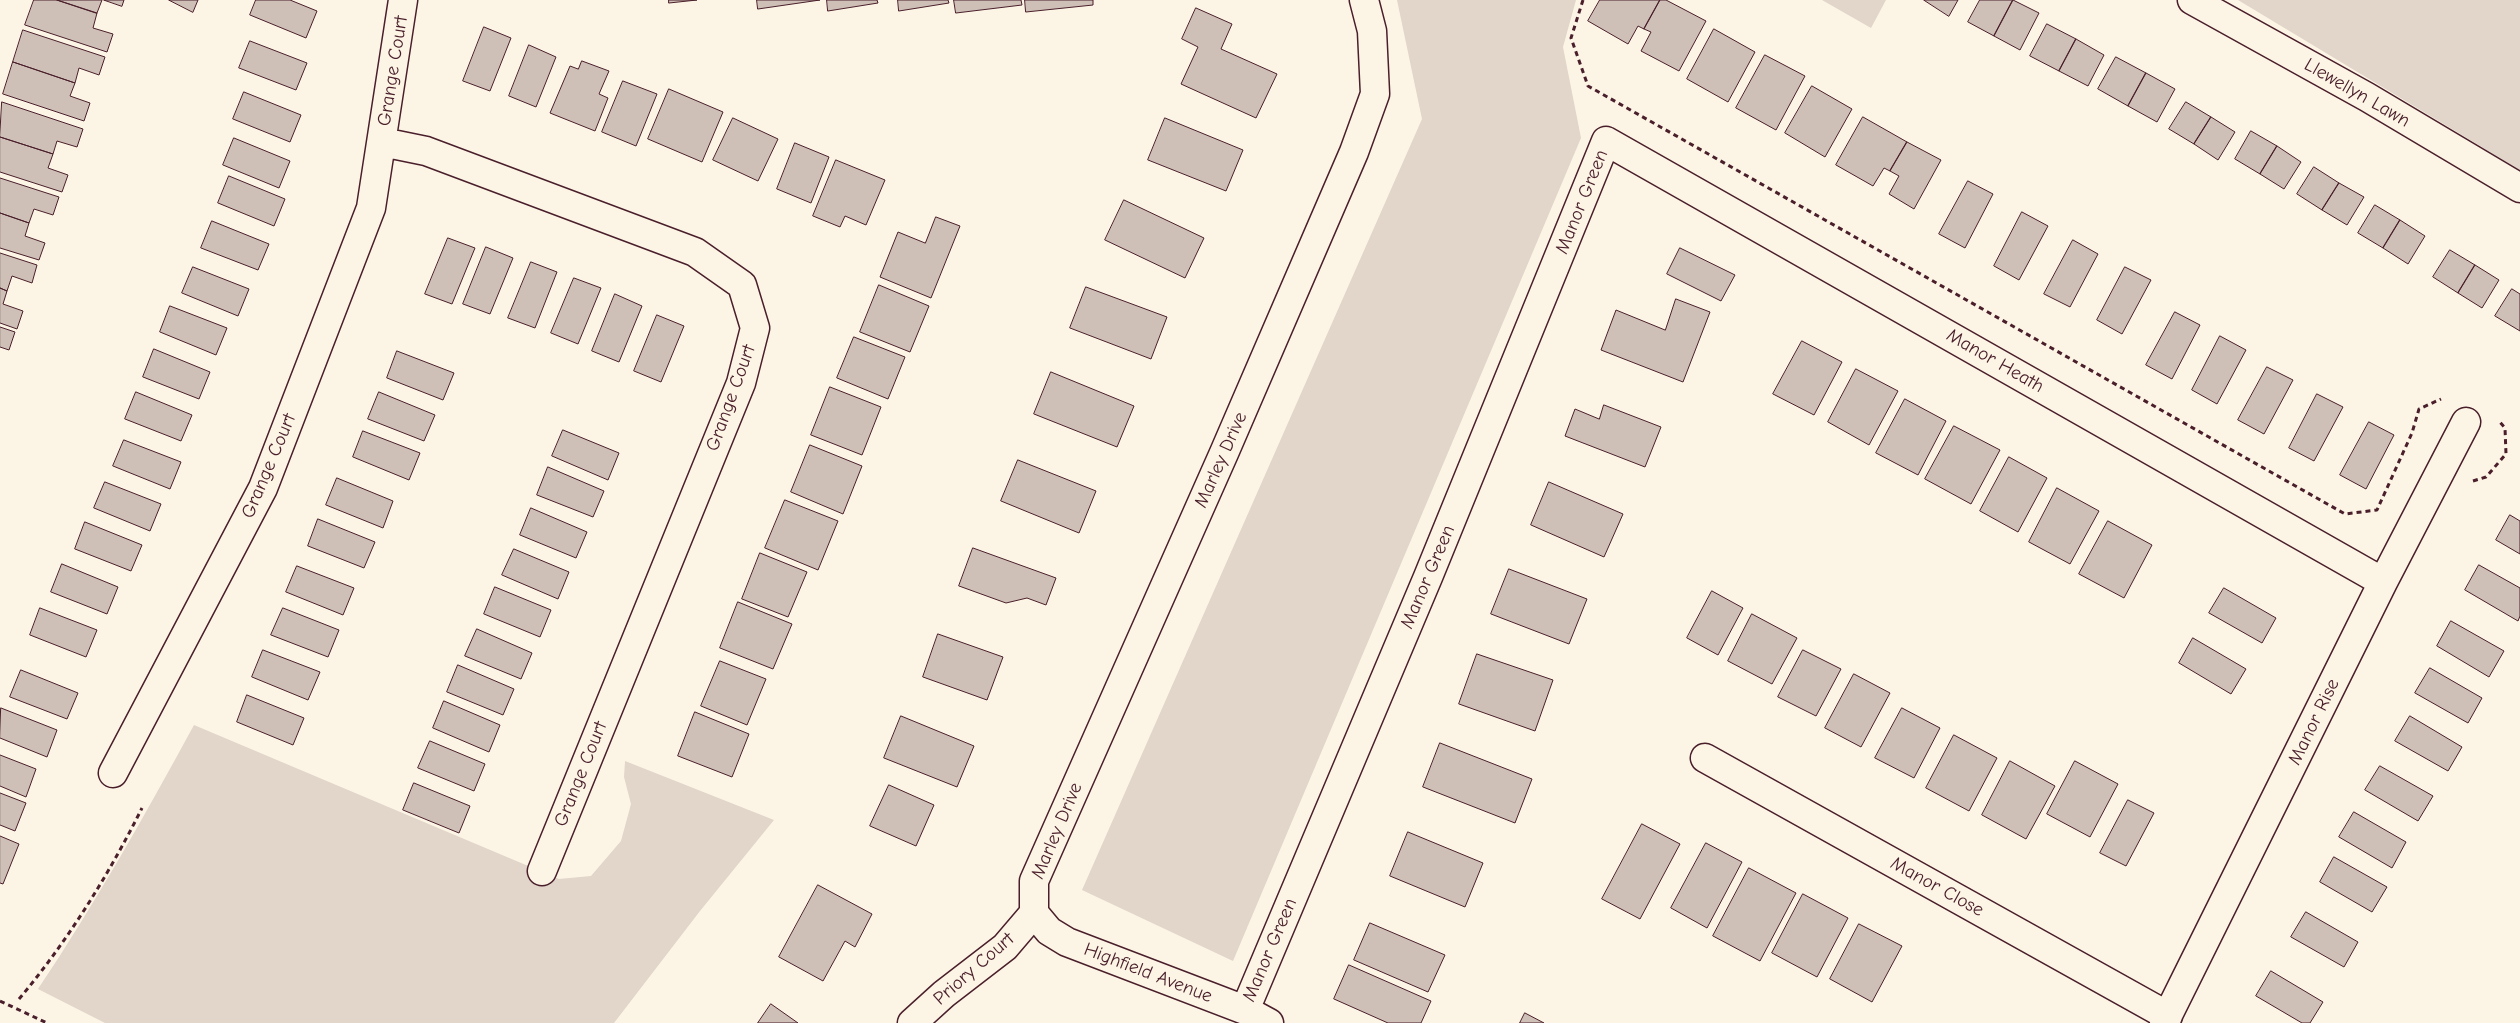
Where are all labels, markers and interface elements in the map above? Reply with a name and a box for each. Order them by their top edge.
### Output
street label: Grange Court [373,14,413,128]
street label: Llewellyn Lawn [2300,54,2414,132]
street label: Manor Green [1551,147,1613,257]
street label: Manor Heath [1942,324,2048,398]
street label: Grange Court [701,342,761,454]
street label: Marley Drive [1190,408,1252,512]
street label: Grange Court [237,410,301,522]
street label: Manor Green [1396,522,1460,632]
street label: Manor Rise [2283,675,2345,769]
street label: Grange Court [550,718,612,830]
street label: Marley Drive [1026,779,1088,883]
street label: Manor Close [1886,852,1988,922]
street label: Manor Green [1238,895,1302,1005]
street label: Priory Court [929,928,1019,1010]
street label: Highfield Avenue [1080,938,1216,1008]

